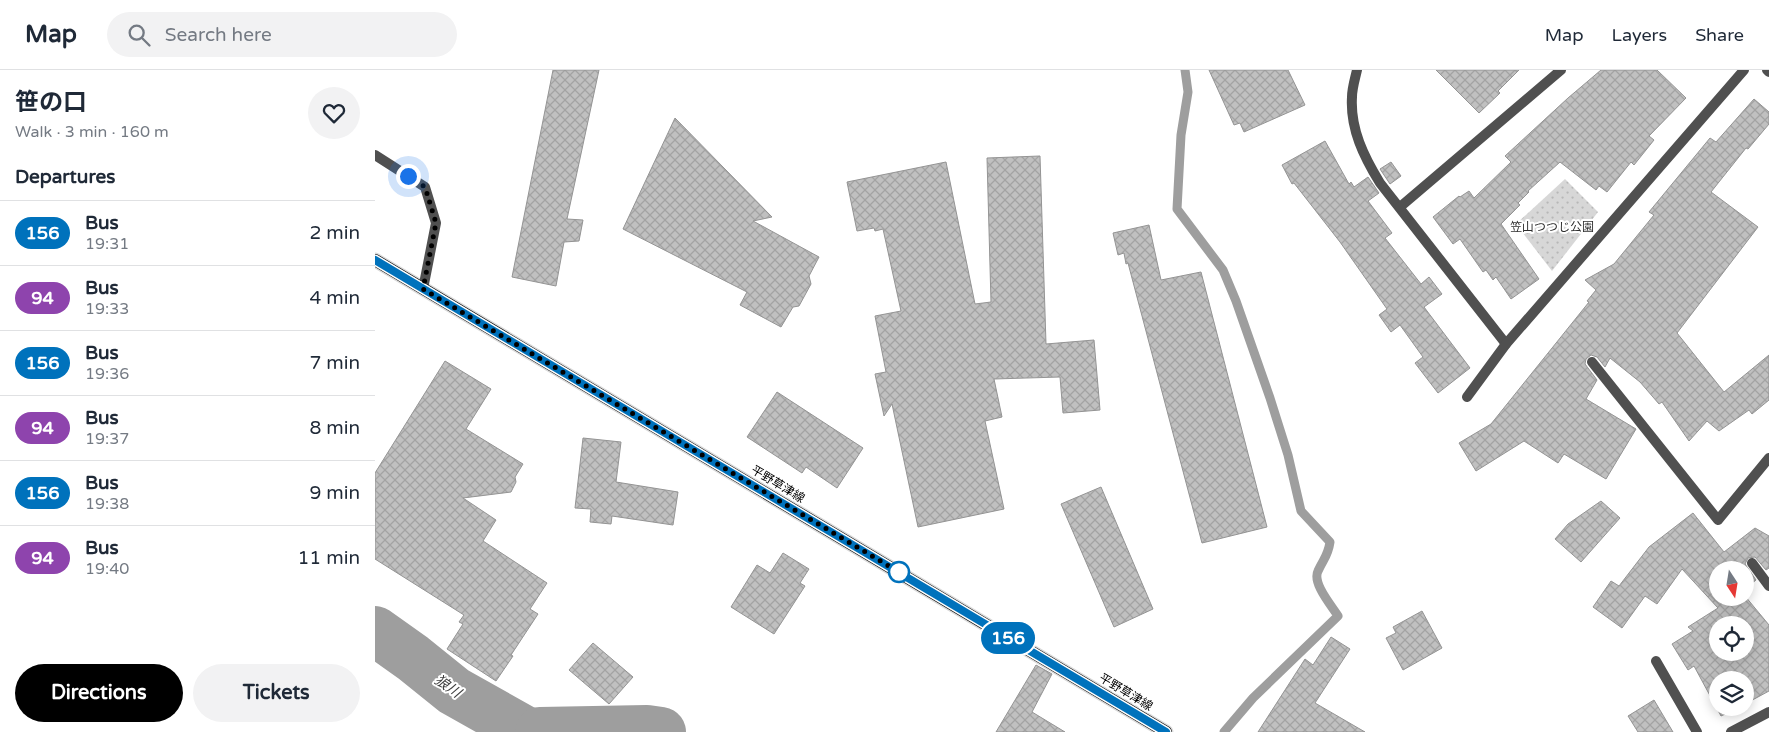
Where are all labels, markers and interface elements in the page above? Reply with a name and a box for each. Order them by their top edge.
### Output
search box [107,12,457,57]
text: Map [25,20,77,49]
icon: search [125,21,153,49]
text: Search here [165,24,272,46]
text: Map [1545,24,1584,46]
text: Layers [1612,24,1667,46]
text: Share [1695,24,1744,46]
button: heart [308,87,360,139]
text: 笹の口 [15,88,87,117]
text: Walk · 3 min · 160 m [15,122,169,142]
your location [396,164,421,189]
text: Departures [15,166,115,188]
text: Bus [85,212,119,234]
park label: 笠山つつじ公園 [1510,220,1594,234]
text: 156 [26,222,59,244]
text: 2 min [309,222,360,244]
text: 19:31 [85,234,129,254]
text: Bus [85,277,119,299]
text: 94 [31,287,54,309]
text: 4 min [309,287,360,309]
text: 19:33 [85,299,129,319]
text: Bus [85,342,119,364]
text: 156 [26,352,59,374]
text: 7 min [309,352,360,374]
text: 19:36 [85,364,129,384]
text: Bus [85,407,119,429]
text: 94 [31,417,54,439]
text: 8 min [309,417,360,439]
text: 19:37 [85,429,129,449]
street label: 平野草津線 [749,463,807,505]
text: Bus [85,472,119,494]
text: 156 [26,482,59,504]
text: 9 min [309,482,360,504]
text: 19:38 [85,494,129,514]
text: Bus [85,537,119,559]
text: 94 [31,547,54,569]
text: 11 min [297,547,360,569]
text: 19:40 [85,559,129,579]
unlabelled marker [888,561,910,583]
north arrow [1709,561,1754,606]
map controls [1709,561,1754,716]
button: locate [1709,616,1754,661]
line badge: 156 [979,622,1037,654]
text: 156 [991,627,1025,649]
button: Directions [15,664,183,722]
button: Tickets [193,664,360,722]
water label: 狼川 [431,671,466,703]
street label: 平野草津線 [1097,671,1155,713]
button: layers [1709,671,1754,716]

